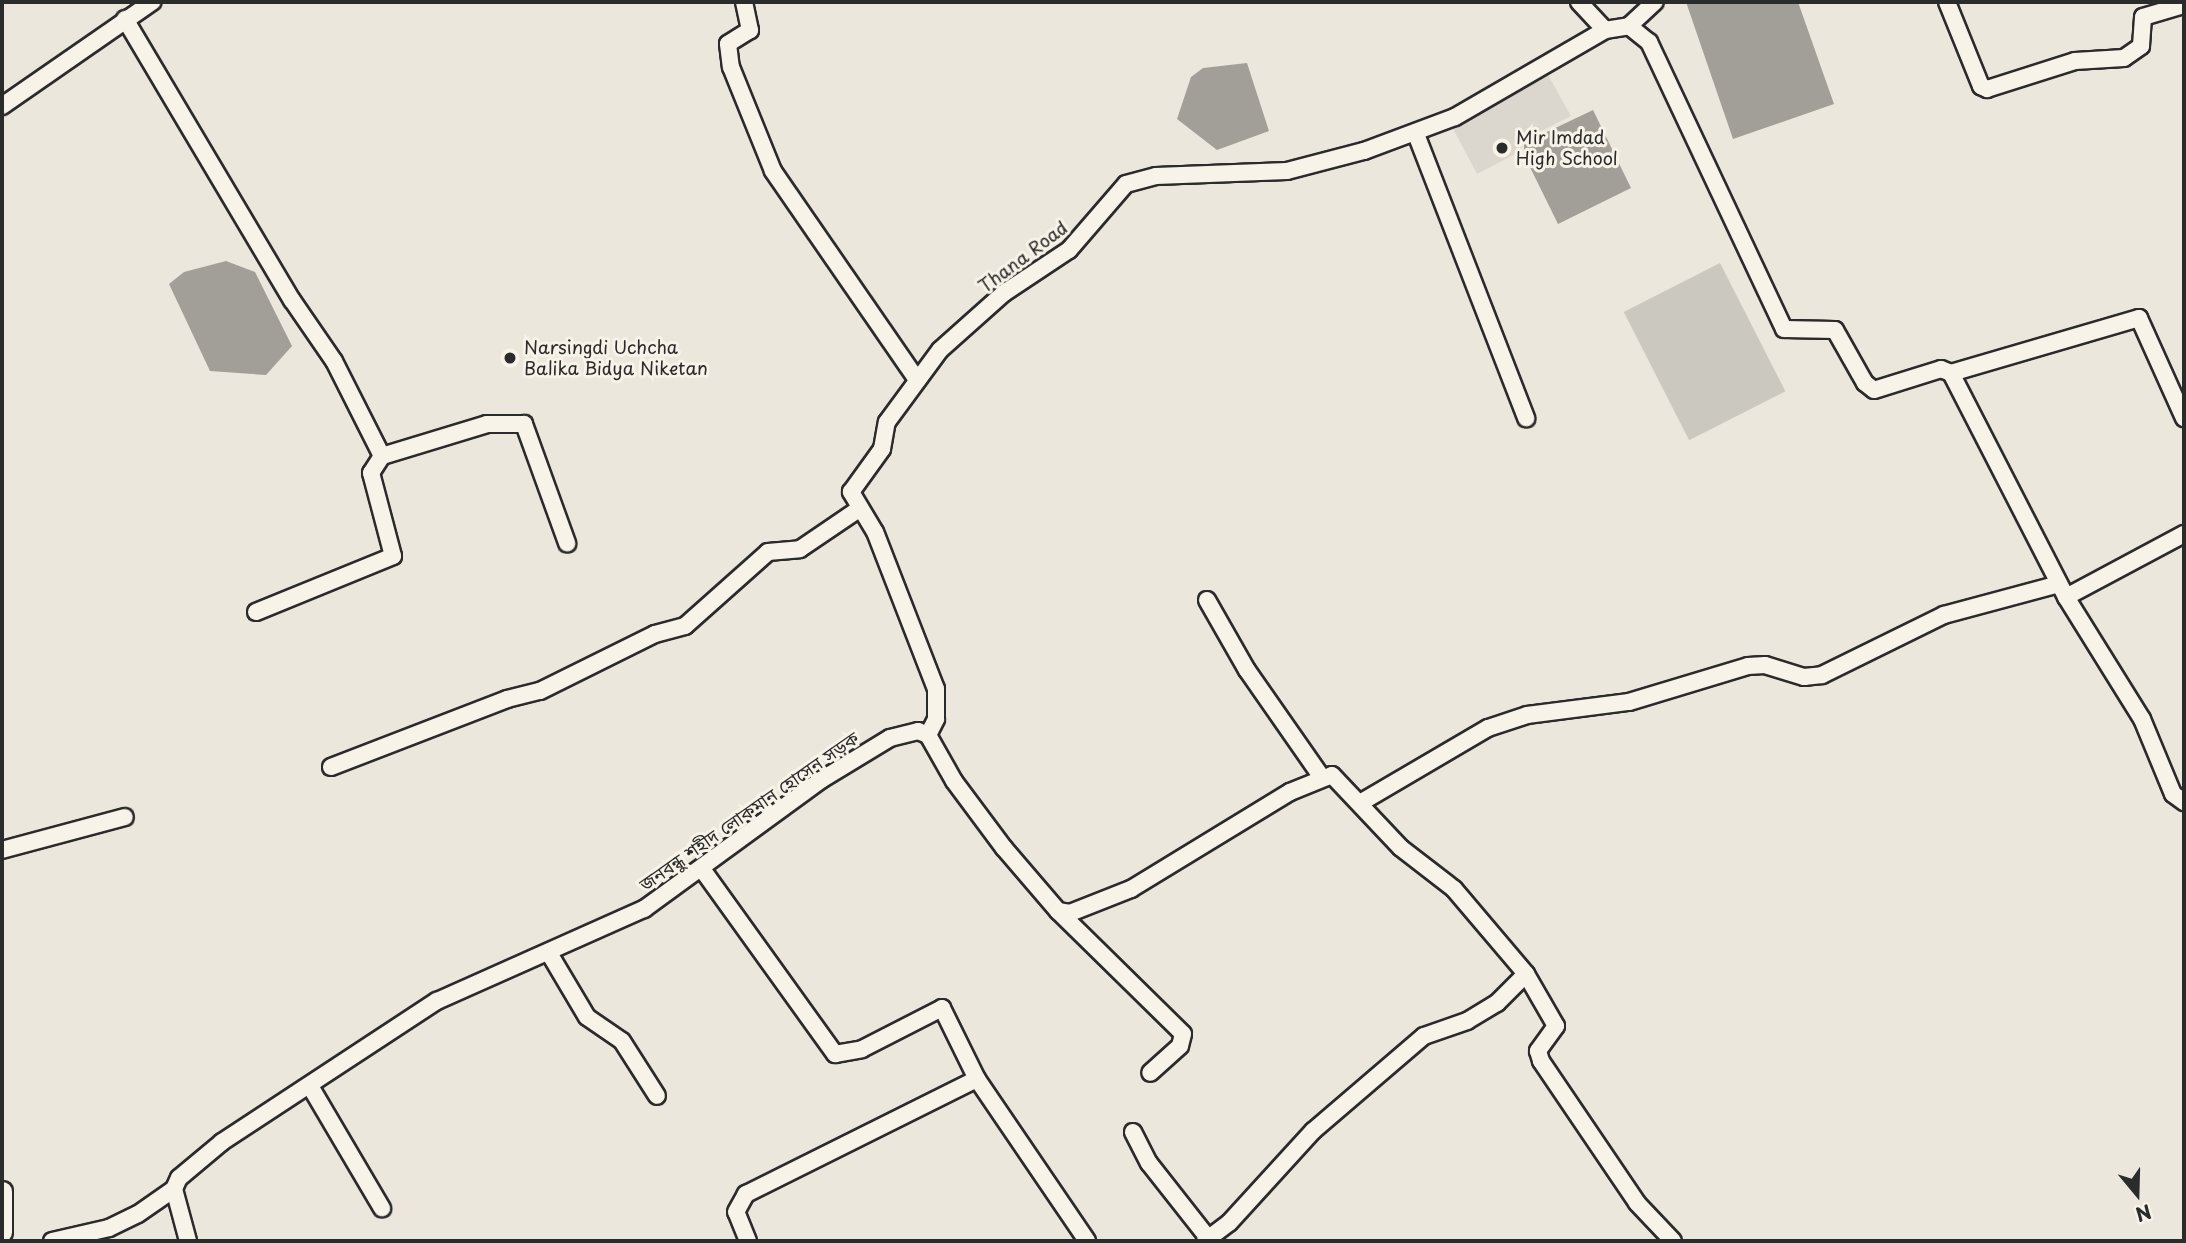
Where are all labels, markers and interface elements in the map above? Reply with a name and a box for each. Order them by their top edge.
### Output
place label: Mir Imdad High School [1516,127,1619,170]
marker: Mir Imdad High School [1494,140,1510,156]
street label: Thana Road [974,217,1072,297]
place label: Narsingdi Uchcha Balika Bidya Niketan [524,337,709,380]
marker: Narsingdi Uchcha Balika Bidya Niketan [502,350,518,366]
street label: জনবন্ধু শহীদ লোকমান হোসেন সড়ক [635,727,863,895]
north arrow [2102,1159,2172,1229]
text: N [2132,1198,2156,1230]

